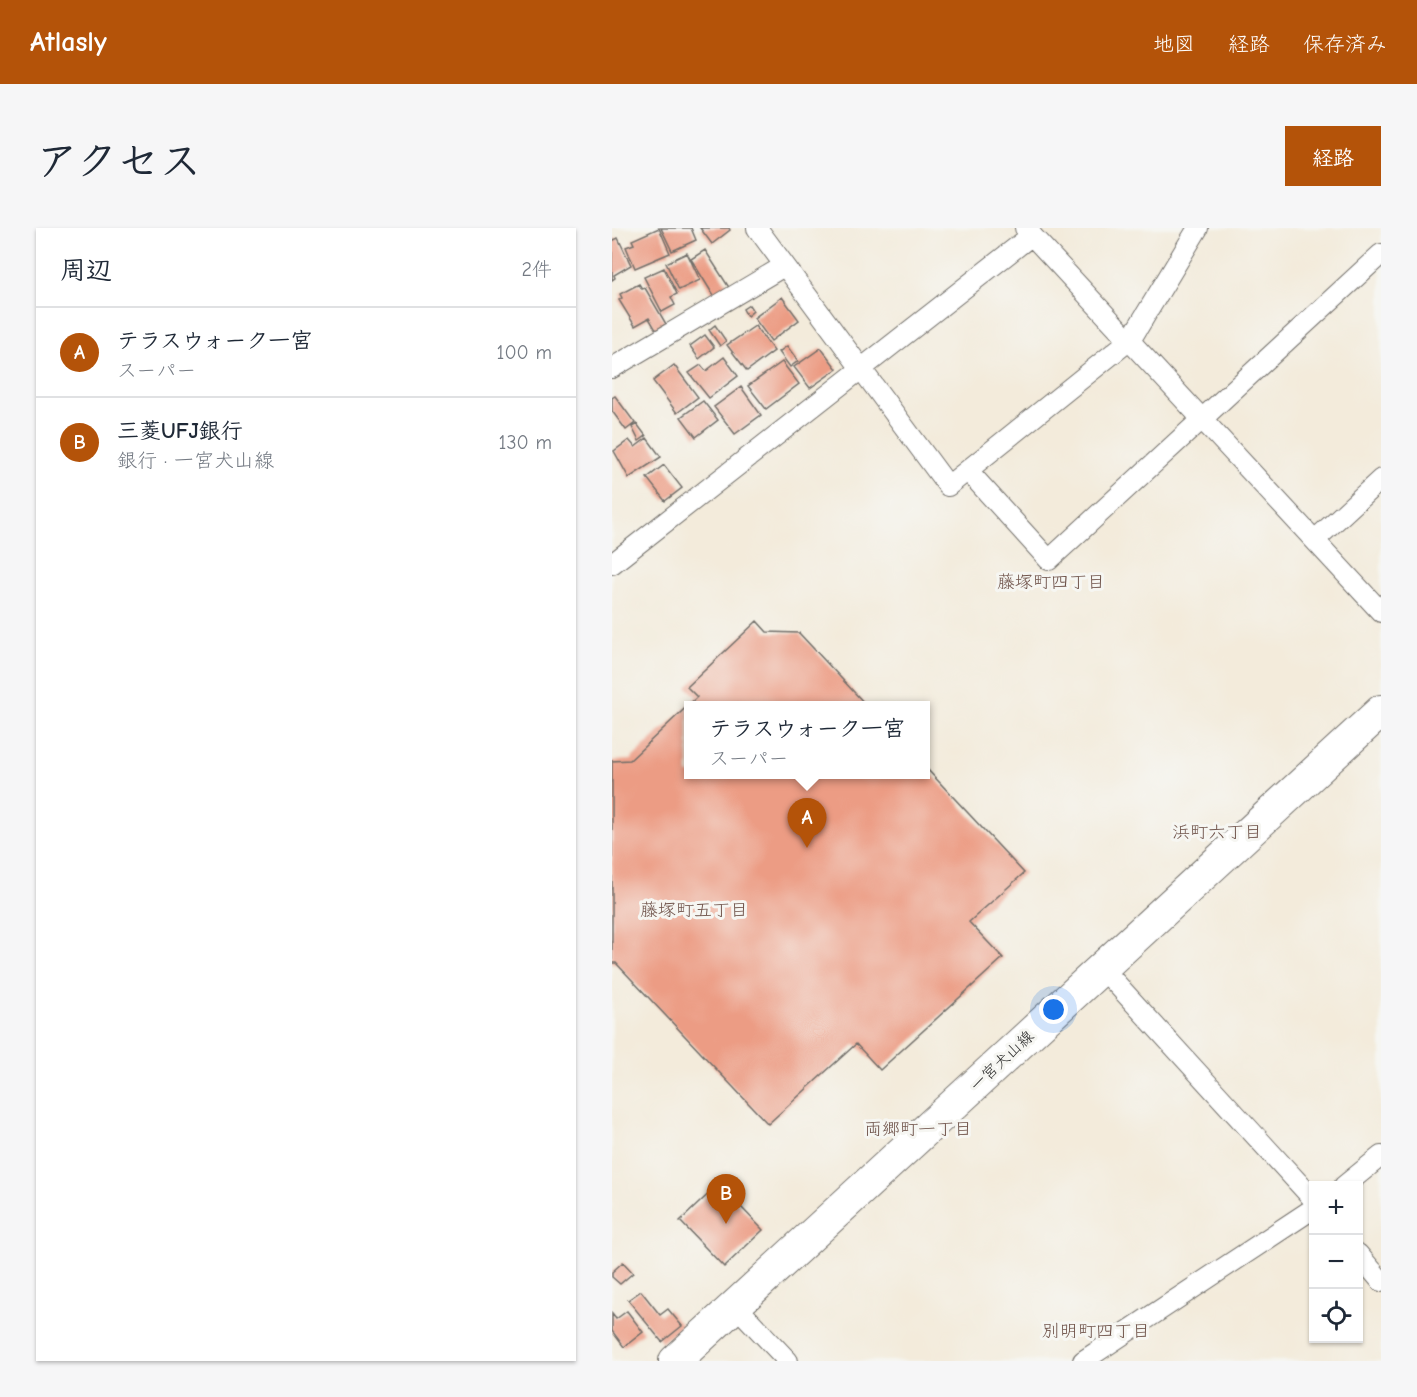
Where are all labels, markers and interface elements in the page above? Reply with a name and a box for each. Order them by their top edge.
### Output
text: Atlasly [30,26,107,58]
text: 地図 [1153,32,1195,56]
text: 経路 [1228,32,1270,56]
text: 保存済み [1303,32,1387,56]
button: 経路 [1285,126,1381,186]
text: アクセス [36,137,201,186]
text: 周辺 [60,256,112,286]
text: 2件 [522,258,552,281]
text: テラスウォーク一宮 [117,328,312,354]
text: A [74,341,85,364]
text: 100 m [497,341,552,364]
text: スーパー [117,359,196,382]
text: 三菱UFJ銀行 [117,418,243,444]
text: B [73,431,86,454]
text: 130 m [499,431,552,454]
text: 銀行 · 一宮犬山線 [117,449,274,472]
district label: 藤塚町四丁目 [997,572,1105,593]
popup [684,701,930,779]
text: テラスウォーク一宮 [709,716,905,742]
text: スーパー [709,747,789,770]
pin: A [788,798,826,848]
district label: 浜町六丁目 [1172,822,1262,843]
district label: 藤塚町五丁目 [640,900,748,921]
your location [1039,995,1068,1024]
street label: 一宮犬山線 [967,1027,1037,1095]
district label: 両郷町一丁目 [864,1119,972,1140]
pin: B [706,1174,746,1224]
map controls [1309,1181,1363,1343]
button: + [1309,1181,1363,1235]
button: − [1309,1235,1363,1289]
button: locate [1309,1289,1363,1343]
district label: 別明町四丁目 [1042,1321,1150,1342]

